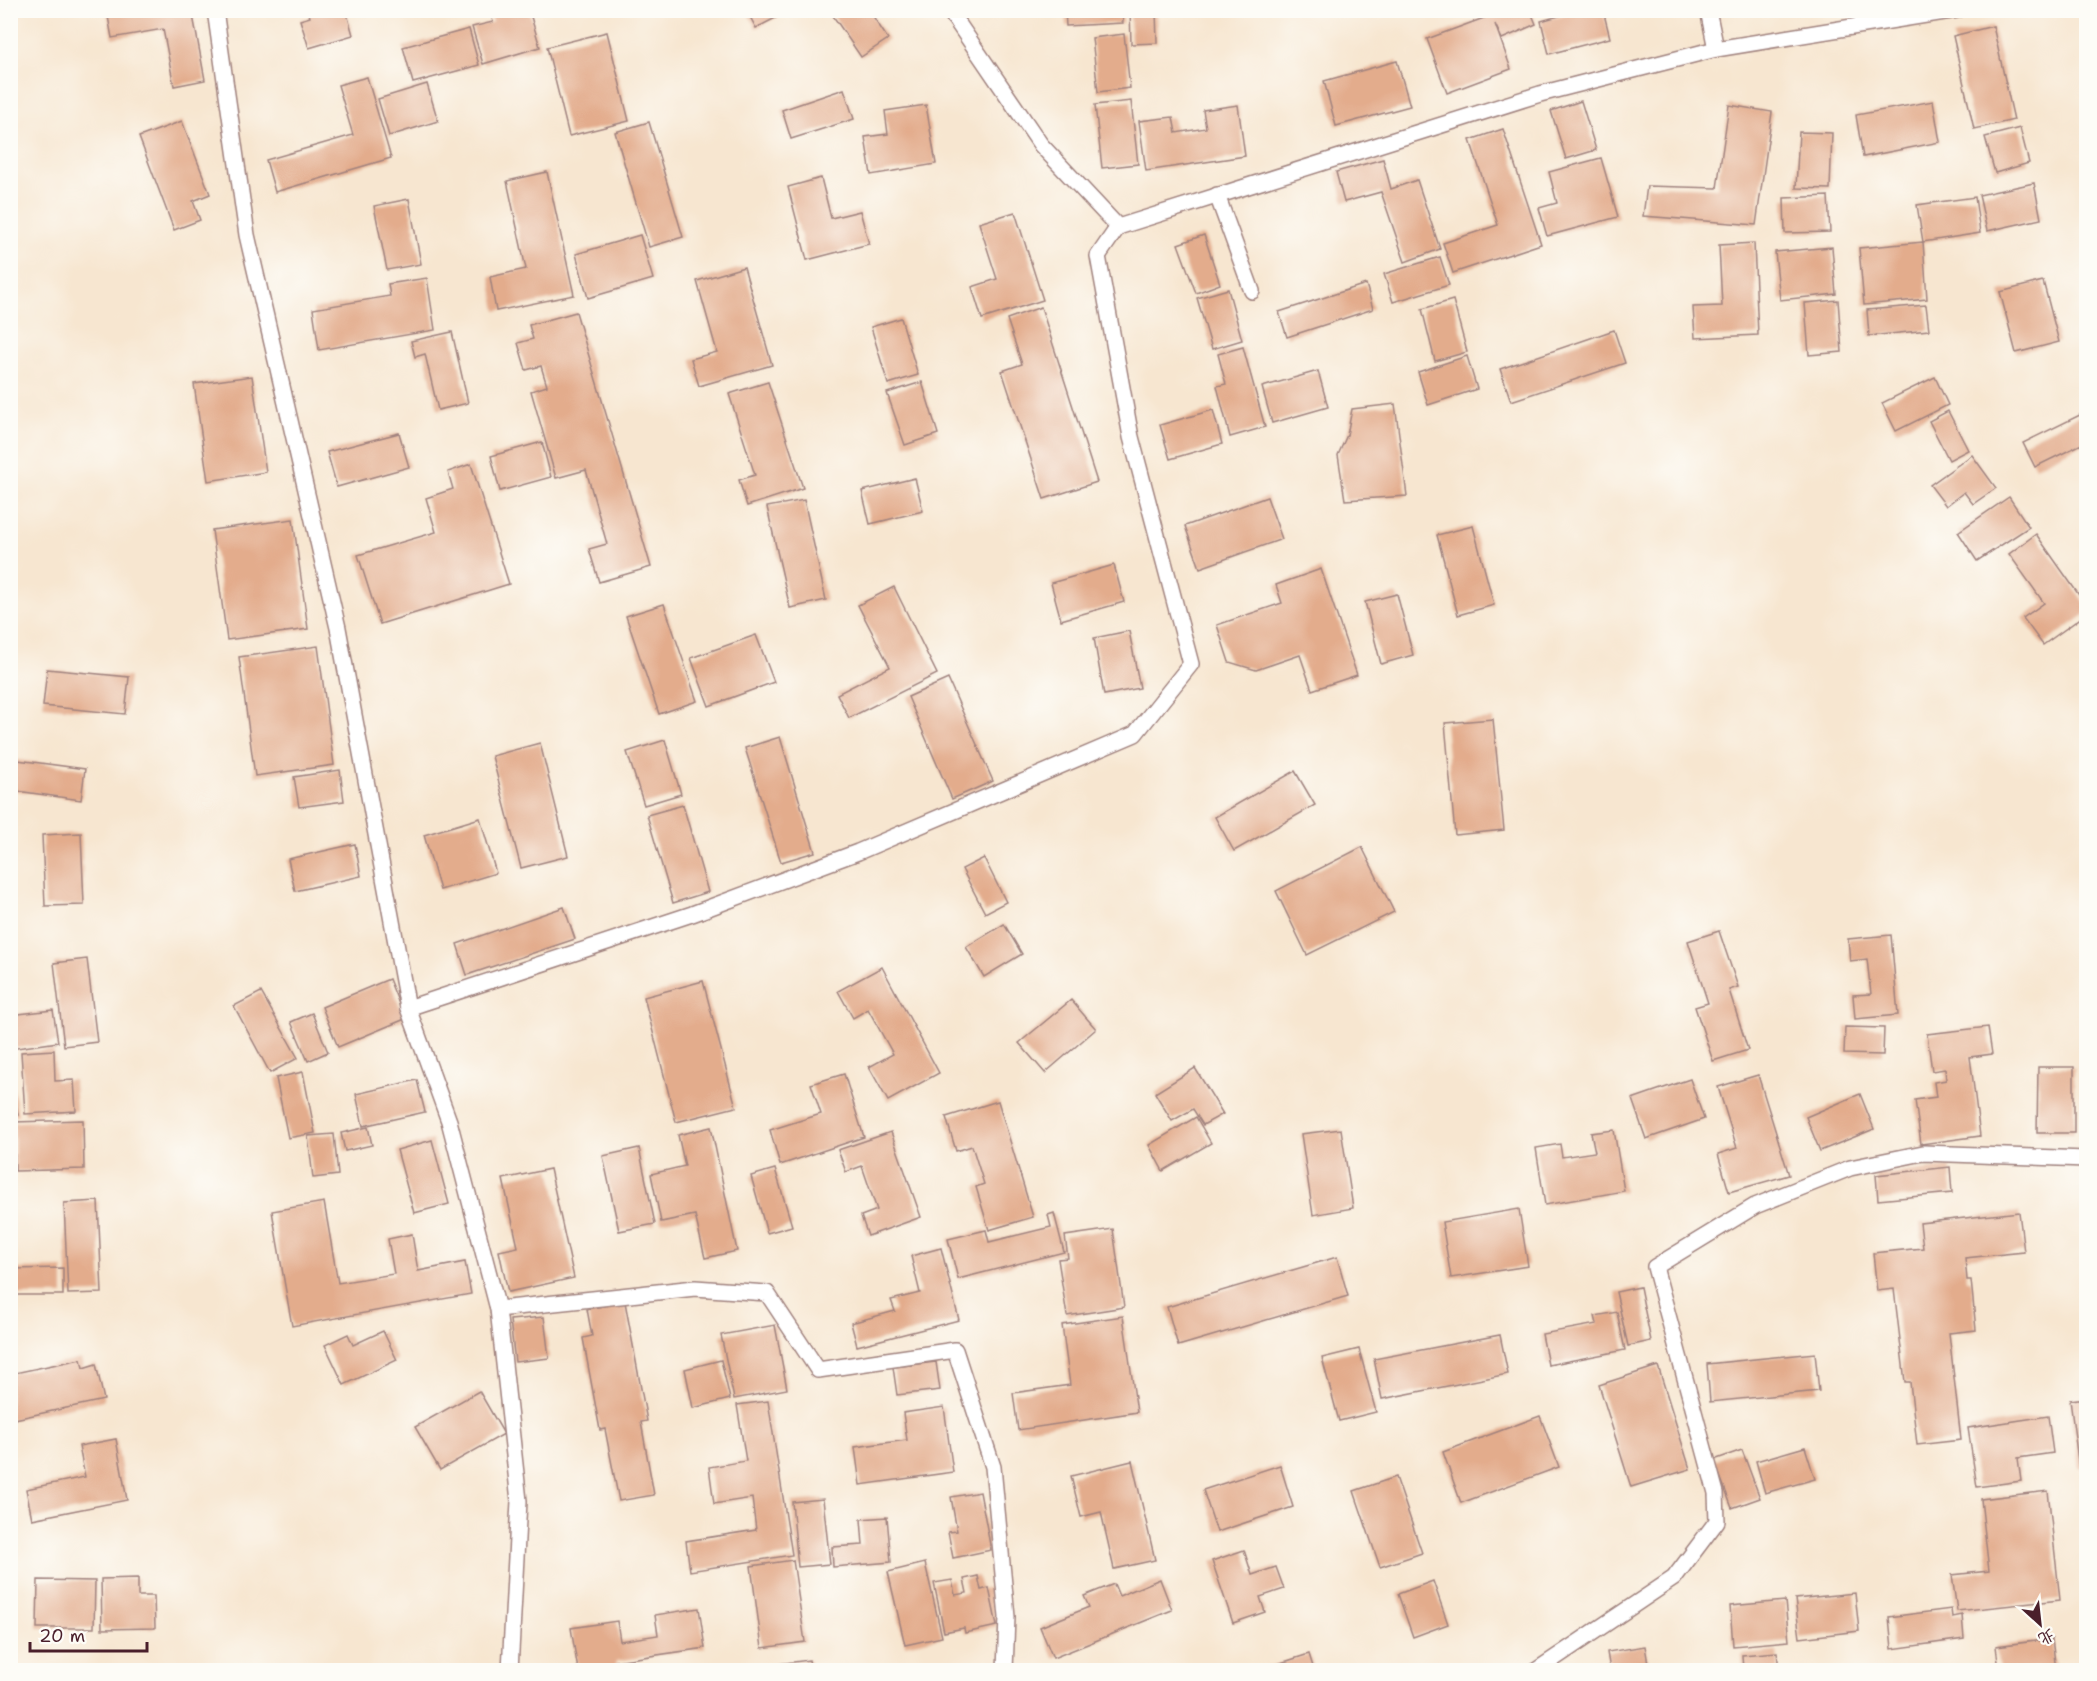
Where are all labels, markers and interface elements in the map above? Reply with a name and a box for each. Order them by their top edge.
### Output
north arrow [2010,1594,2070,1654]
scale bar [30,1615,147,1653]
text: 20 m [39,1624,85,1648]
text: 北 [2035,1624,2058,1650]

